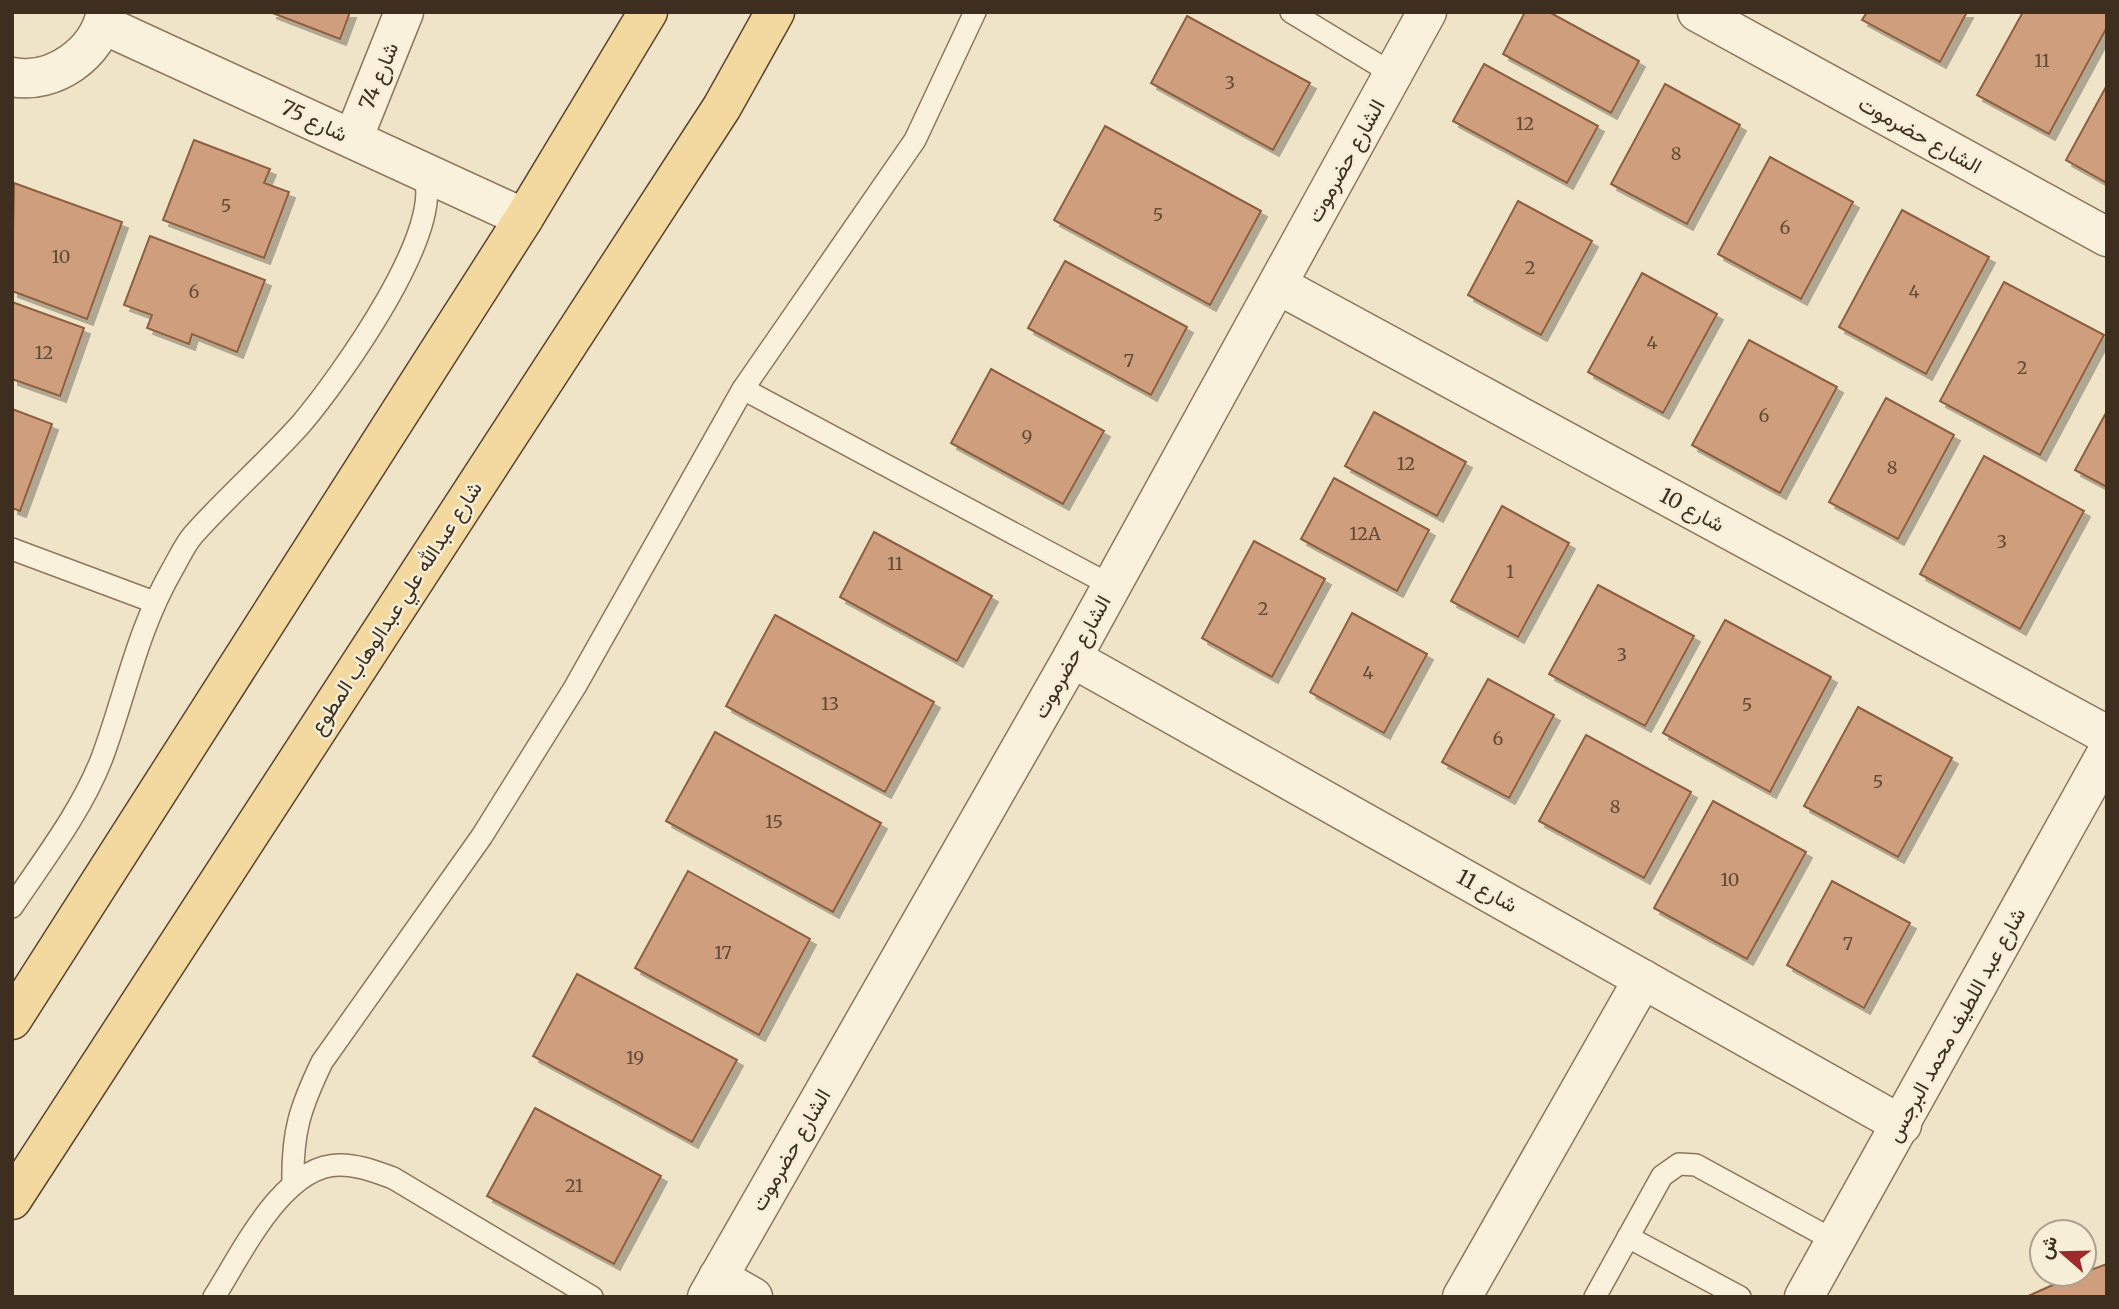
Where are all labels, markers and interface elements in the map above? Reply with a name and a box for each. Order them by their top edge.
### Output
street label: شارع 74 [353,38,405,114]
house number: 11 [2034,49,2050,72]
house number: 3 [1225,71,1235,94]
street label: الشارع حضرموت [1853,90,1987,180]
street label: شارع 75 [276,93,352,149]
street label: الشارع حضرموت [1301,94,1391,228]
house number: 12 [1516,112,1534,135]
house number: 8 [1671,142,1681,165]
house number: 5 [221,194,231,217]
house number: 5 [1153,203,1163,226]
house number: 6 [1780,216,1791,239]
house number: 10 [52,245,70,268]
house number: 2 [1525,256,1535,279]
house number: 6 [189,280,200,303]
house number: 4 [1908,280,1920,303]
house number: 4 [1646,331,1658,354]
house number: 12 [35,341,53,364]
house number: 7 [1124,349,1134,372]
house number: 2 [2017,356,2027,379]
house number: 6 [1759,404,1770,427]
house number: 9 [1022,425,1032,448]
house number: 12 [1397,452,1415,475]
house number: 8 [1887,456,1897,479]
street label: شارع عبدالله علي عبدالوهاب المطوع [303,476,491,742]
street label: شارع 10 [1655,481,1729,539]
house number: 12A [1349,522,1381,545]
house number: 3 [1997,530,2007,553]
house number: 11 [887,552,903,575]
house number: 1 [1506,560,1514,583]
street label: الشارع حضرموت [1027,590,1117,724]
house number: 2 [1258,597,1268,620]
house number: 3 [1617,643,1627,666]
house number: 4 [1362,661,1374,684]
house number: 13 [821,692,839,715]
house number: 5 [1742,693,1752,716]
house number: 6 [1493,727,1504,750]
house number: 5 [1873,770,1883,793]
house number: 8 [1610,795,1620,818]
house number: 15 [765,810,783,833]
street label: شارع 11 [1452,863,1522,919]
house number: 10 [1721,868,1739,891]
street label: شارع عبد اللطيف محمد البرجس [1880,903,2032,1147]
house number: 7 [1843,932,1853,955]
house number: 17 [714,941,732,964]
house number: 19 [626,1046,644,1069]
street label: الشارع حضرموت [745,1084,837,1216]
house number: 21 [565,1174,583,1197]
north arrow [2028,1218,2098,1288]
text: ش [2032,1232,2062,1262]

